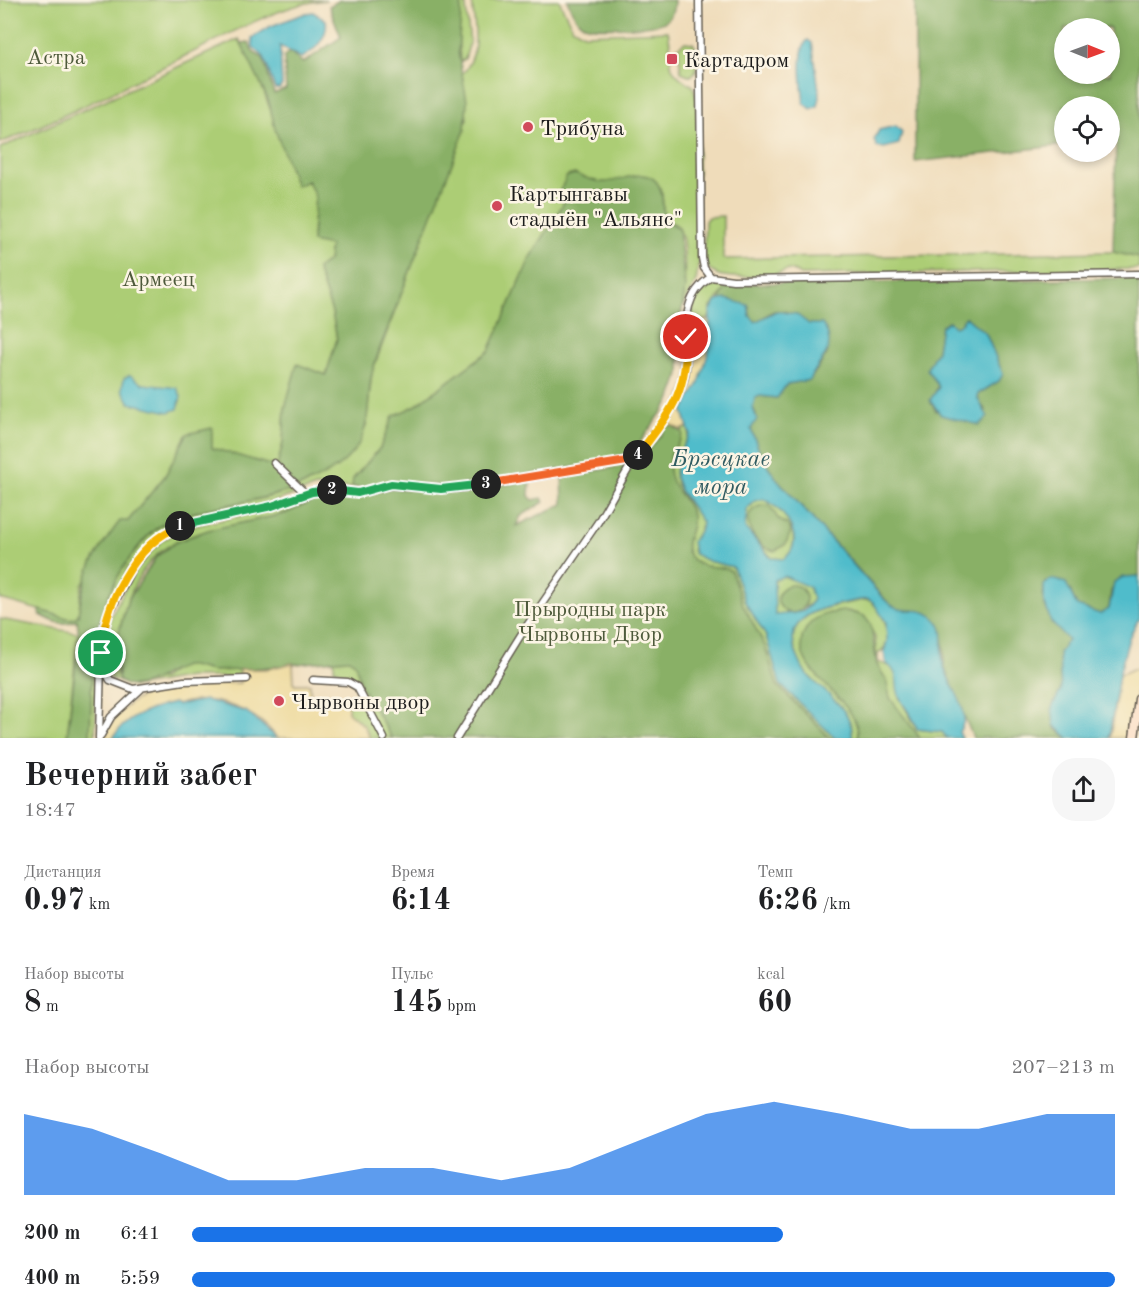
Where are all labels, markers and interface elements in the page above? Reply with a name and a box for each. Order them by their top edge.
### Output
north arrow [1054,18,1120,84]
map controls [1054,18,1120,162]
park label: Астра [26,47,86,69]
place label: Картадром [684,50,789,72]
marker: Картадром [665,52,679,66]
button: locate [1054,96,1120,162]
place label: Трибуна [540,118,625,140]
marker: Трибуна [521,120,535,134]
place label: Картынгавы стадыён "Альянс" [509,184,682,231]
marker: Картынгавы стадыён "Альянс" [490,199,504,213]
park label: Армеец [121,269,195,291]
pin [660,311,711,362]
icon: check [669,320,702,353]
pin: 4 [623,440,653,470]
text: 4 [633,447,643,463]
water label: Брэсцкае мора [671,448,770,500]
pin: 3 [471,469,501,499]
pin: 2 [317,475,347,505]
text: 3 [481,476,491,492]
text: 2 [327,482,337,498]
pin: 1 [165,511,195,541]
text: 1 [175,518,185,534]
park label: Прыродны парк Чырвоны Двор [514,599,666,646]
pin [75,627,126,678]
icon: arrive [84,636,117,669]
place label: Чырвоны двор [291,692,430,714]
marker: Чырвоны двор [272,694,286,708]
button: share [1052,758,1115,821]
text: Вечерний забег [24,760,257,793]
text: 18:47 [24,801,76,821]
text: Дистанция [24,865,101,881]
text: Время [391,865,435,881]
text: Темп [757,865,793,881]
text: 0.97 [24,886,85,916]
text: 6:14 [391,886,451,916]
text: 6:26 [757,886,818,916]
text: km [85,897,110,913]
text: /km [818,897,851,913]
text: Набор высоты [24,967,124,983]
text: Пульс [391,967,433,983]
text: kcal [757,967,785,983]
text: 8 [24,988,41,1018]
text: 145 [391,988,443,1018]
text: 60 [757,988,792,1018]
text: m [41,999,59,1015]
text: bpm [443,999,477,1015]
text: Набор высоты [24,1058,150,1078]
text: 207–213 m [1012,1058,1115,1078]
text: 200 m [24,1224,80,1244]
text: 6:41 [120,1224,160,1244]
text: 400 m [24,1269,80,1289]
text: 5:59 [120,1269,160,1289]

